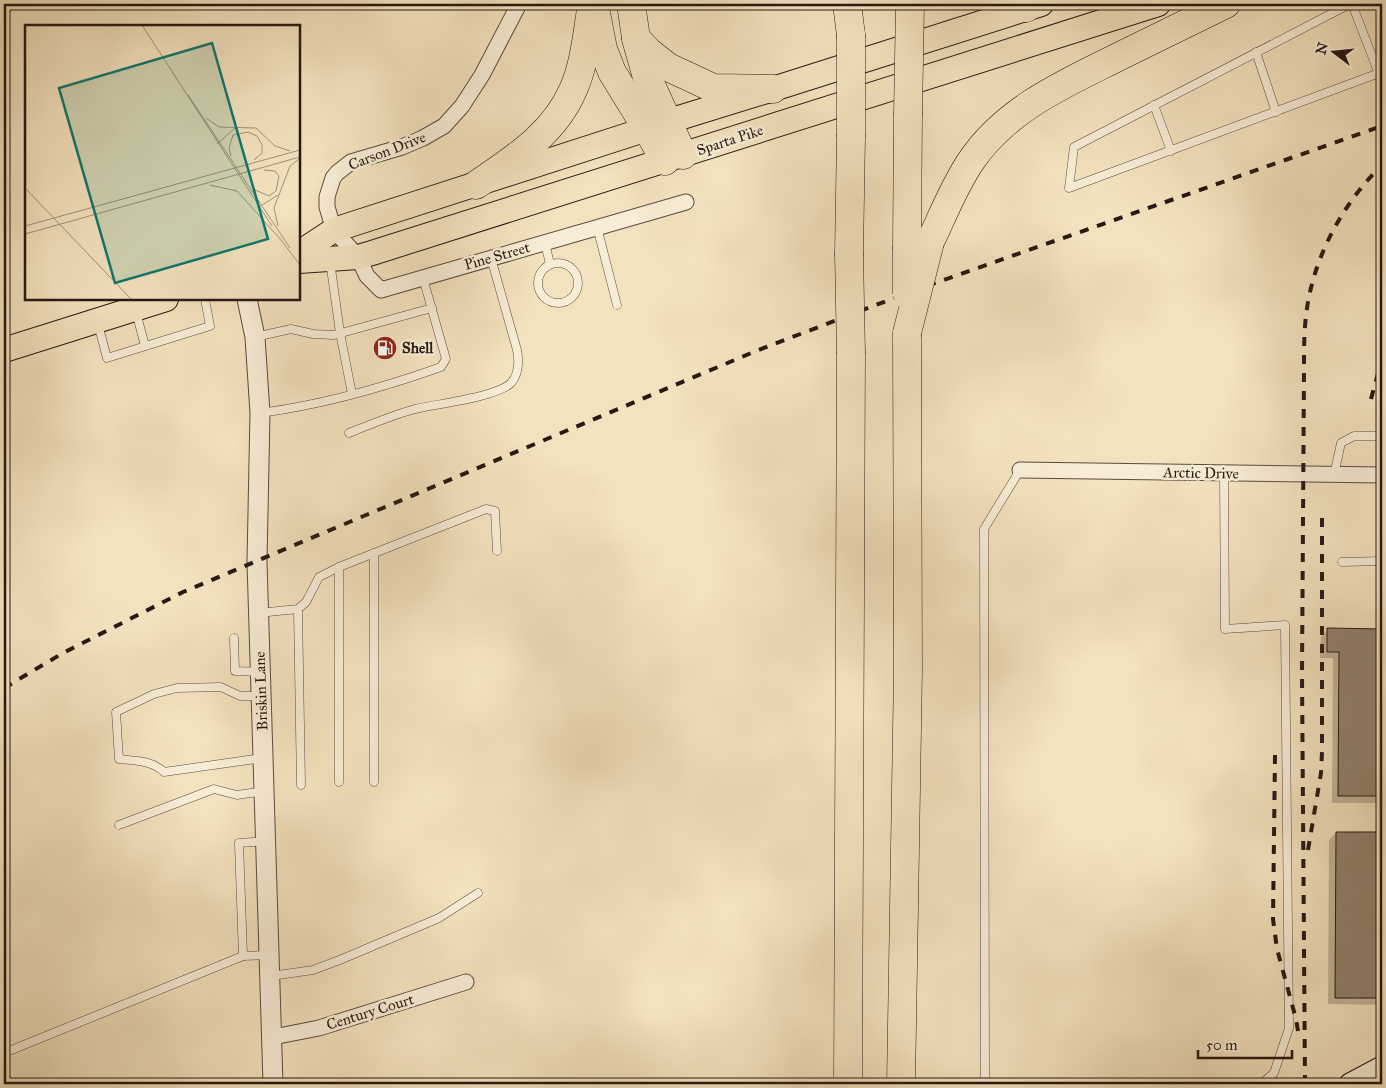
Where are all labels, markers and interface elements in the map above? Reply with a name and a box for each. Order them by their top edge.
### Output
inset map [25,25,300,300]
north arrow [1308,28,1358,78]
text: N [1312,40,1332,57]
street label: Sparta Pike [695,121,765,159]
street label: Carson Drive [346,128,428,174]
street label: Pine Street [462,238,533,274]
fuel station icon: Shell [372,335,398,361]
place label: Shell [402,339,434,357]
street label: Arctic Drive [1162,463,1239,483]
street label: Briskin Lane [251,651,271,731]
street label: Century Court [324,990,417,1034]
scale bar [1198,1028,1292,1060]
text: 50 m [1206,1036,1238,1054]

